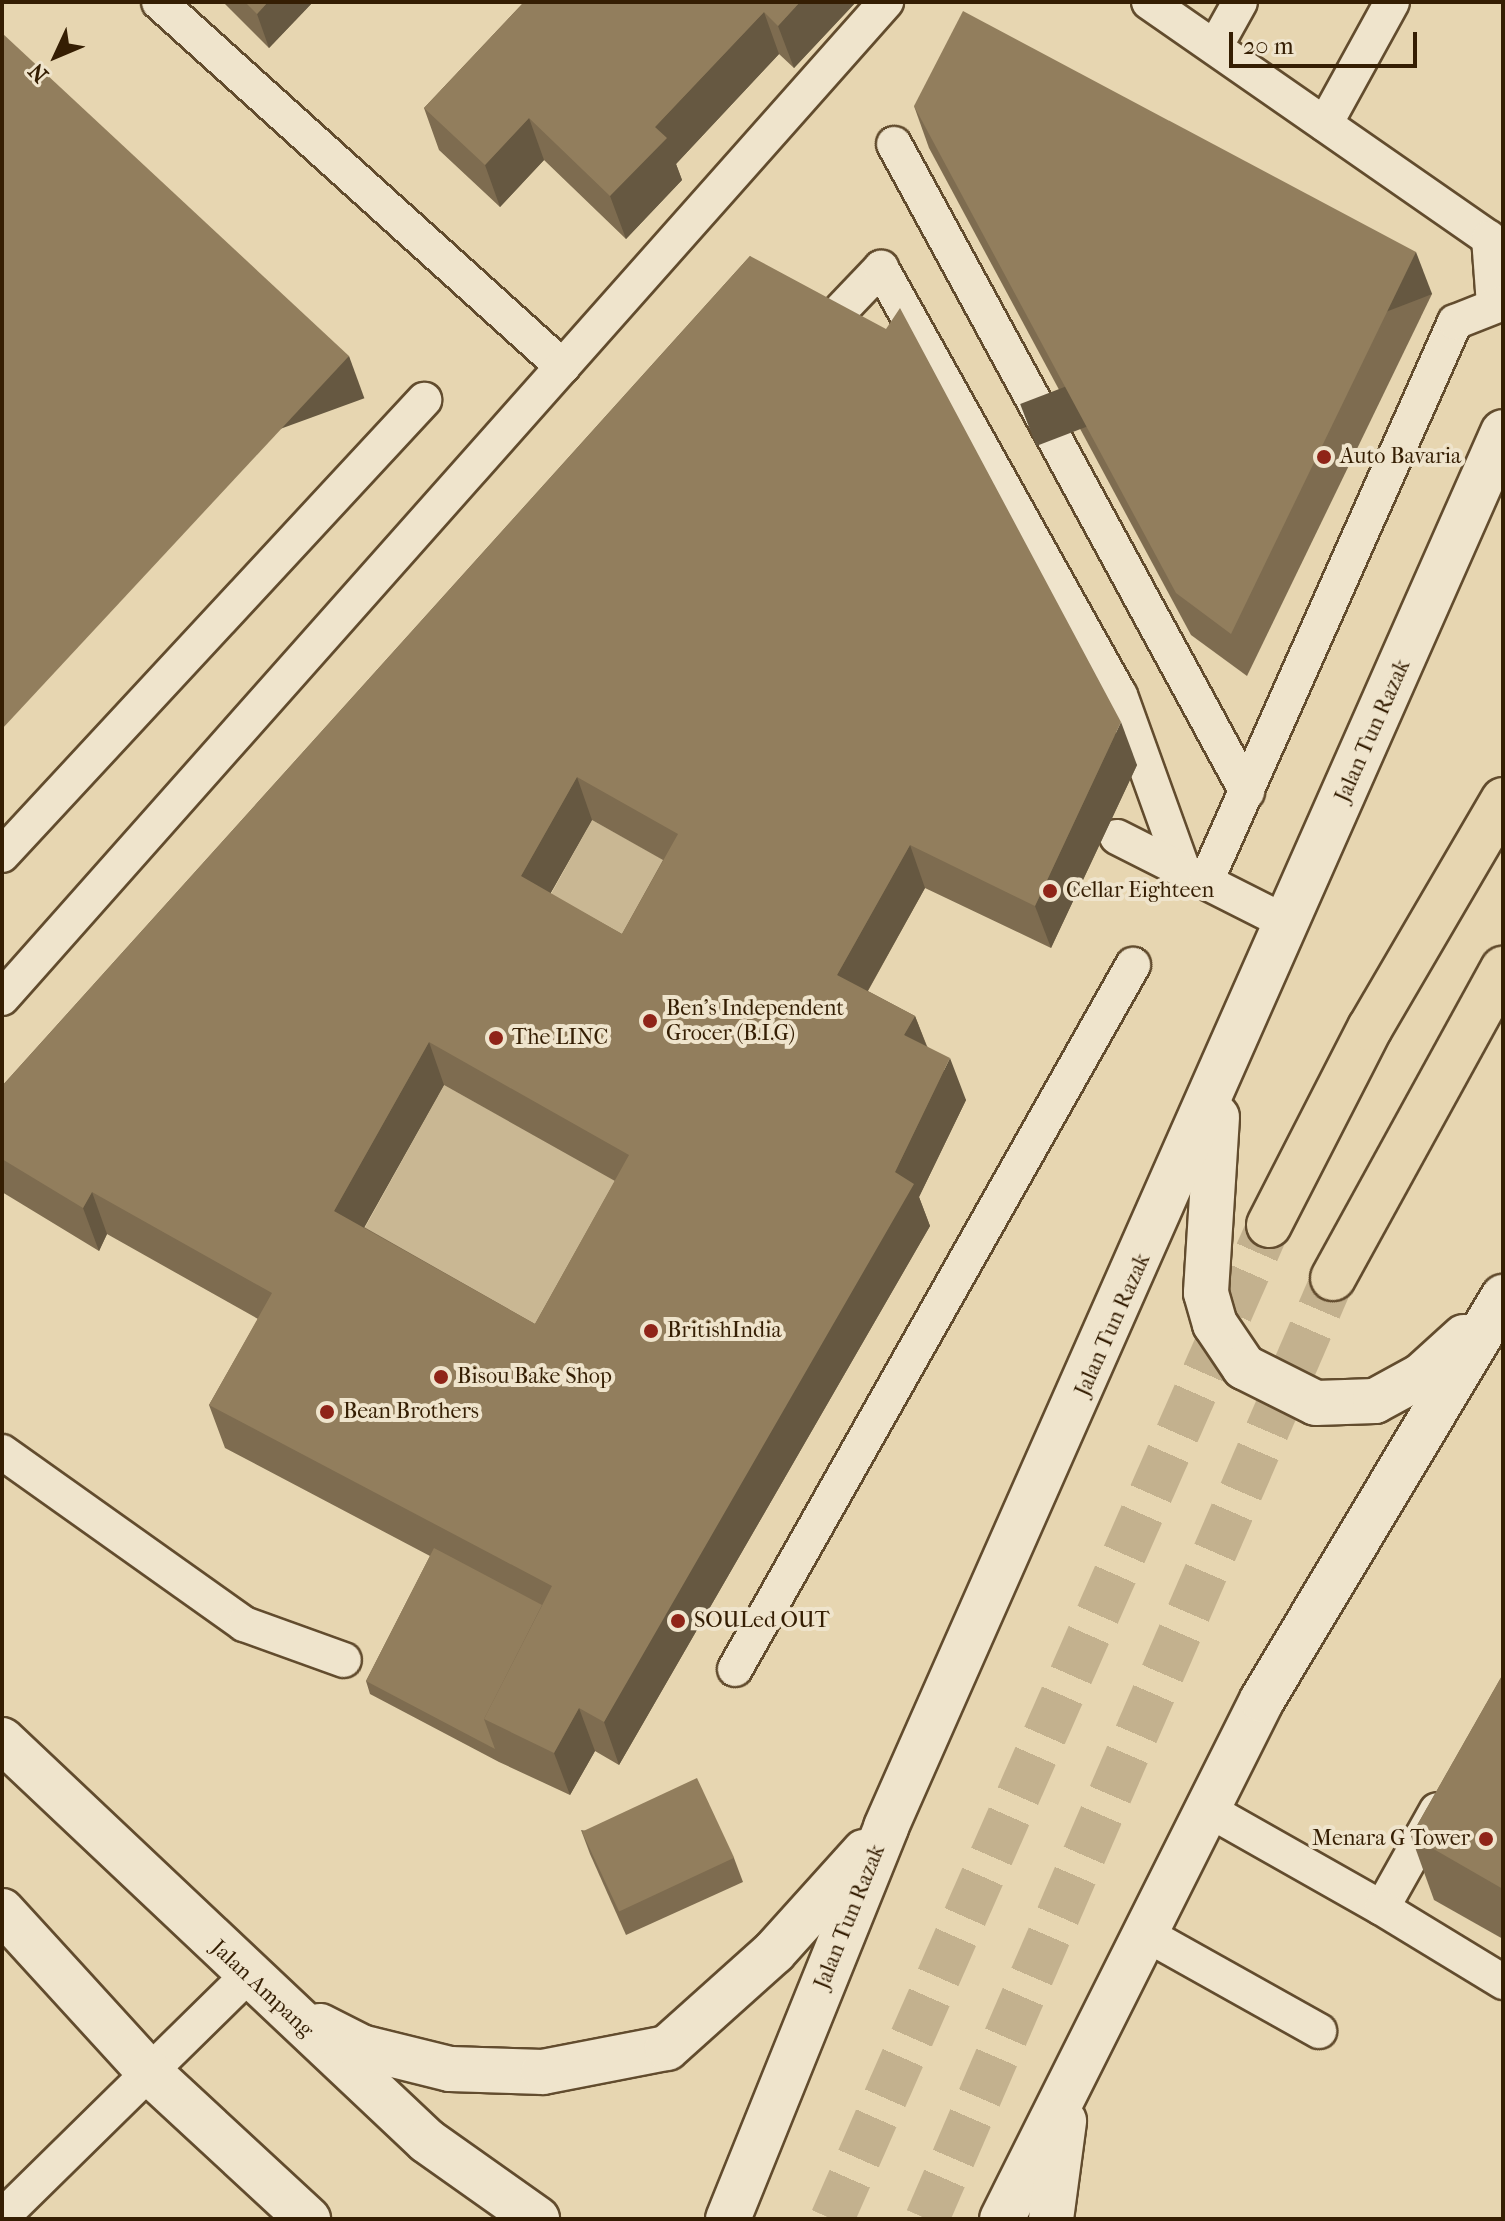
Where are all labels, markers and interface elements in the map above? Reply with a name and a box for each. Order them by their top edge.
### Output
north arrow [16,16,96,96]
scale bar [1233,16,1421,66]
text: 20 m [1243,32,1294,60]
text: N [24,58,54,88]
place label: Auto Bavaria [1340,444,1461,470]
marker: Auto Bavaria [1315,448,1333,466]
street label: Jalan Tun Razak [1330,655,1416,807]
place label: Cellar Eighteen [1066,878,1214,904]
marker: Cellar Eighteen [1041,882,1059,900]
place label: Ben’s Independent Grocer (B.I.G) [666,995,844,1046]
marker: Ben’s Independent Grocer (B.I.G) [641,1012,659,1030]
place label: The LINC [512,1025,608,1051]
marker: The LINC [487,1029,505,1047]
street label: Jalan Tun Razak [1070,1249,1156,1401]
place label: BritishIndia [667,1318,782,1344]
marker: BritishIndia [642,1322,660,1340]
place label: Bisou Bake Shop [457,1364,612,1390]
marker: Bisou Bake Shop [432,1368,450,1386]
place label: Bean Brothers [343,1399,479,1425]
marker: Bean Brothers [318,1403,336,1421]
place label: SOULed OUT [694,1608,830,1634]
marker: SOULed OUT [669,1612,687,1630]
place label: Menara G Tower [1312,1826,1470,1852]
marker: Menara G Tower [1477,1830,1495,1848]
street label: Jalan Tun Razak [809,1841,891,1993]
street label: Jalan Ampang [205,1935,319,2043]

